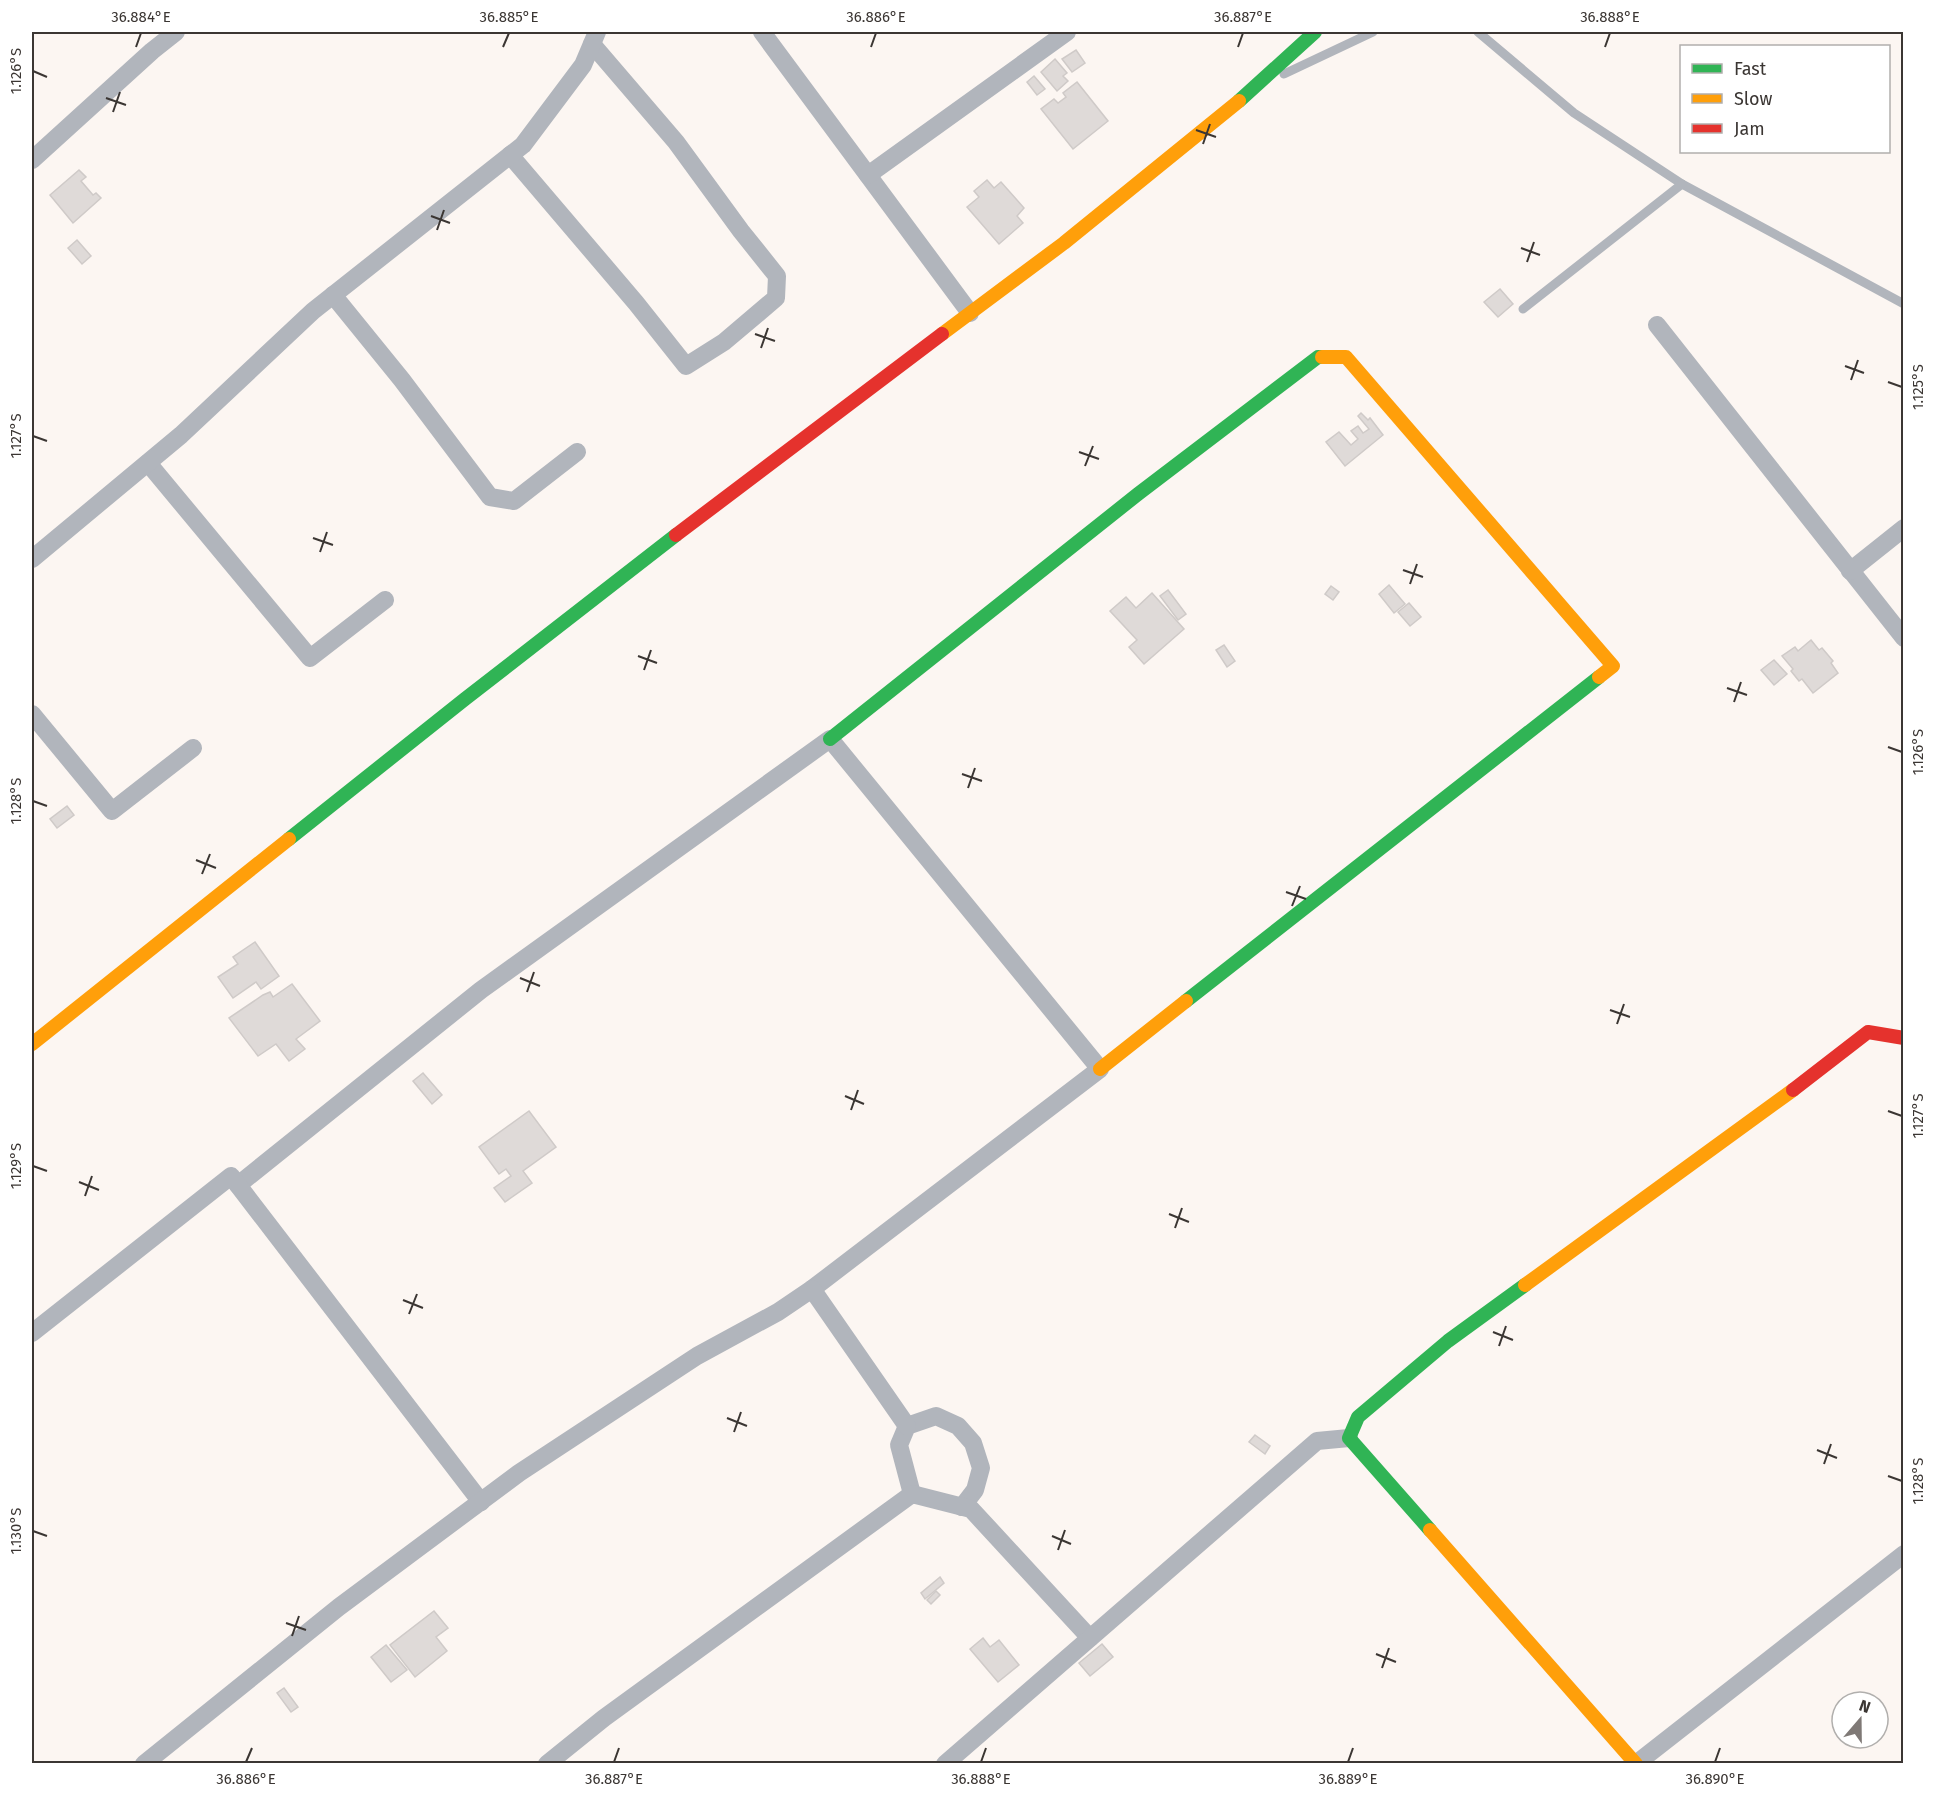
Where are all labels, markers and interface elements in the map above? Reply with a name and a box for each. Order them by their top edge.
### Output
text: 36.884°E [111,8,171,26]
text: 36.885°E [480,8,538,26]
text: 36.886°E [846,8,906,26]
text: 36.887°E [1214,8,1272,26]
text: 36.888°E [1580,8,1640,26]
legend [1680,45,1890,153]
text: 1.126°S [7,48,25,94]
text: Fast [1734,58,1767,80]
text: Slow [1734,88,1773,110]
text: Jam [1734,118,1765,140]
text: 1.125°S [1909,364,1927,410]
text: 1.127°S [7,413,25,459]
text: 1.126°S [1909,729,1927,775]
text: 1.128°S [7,778,25,824]
text: 1.127°S [1909,1093,1927,1139]
text: 1.129°S [7,1143,25,1189]
text: 1.128°S [1909,1458,1927,1504]
text: 1.130°S [7,1508,25,1554]
north arrow [1830,1690,1890,1750]
text: N [1857,1696,1873,1717]
text: 36.886°E [216,1770,276,1788]
text: 36.887°E [585,1770,643,1788]
text: 36.888°E [951,1770,1011,1788]
text: 36.889°E [1318,1770,1378,1788]
text: 36.890°E [1685,1770,1745,1788]

